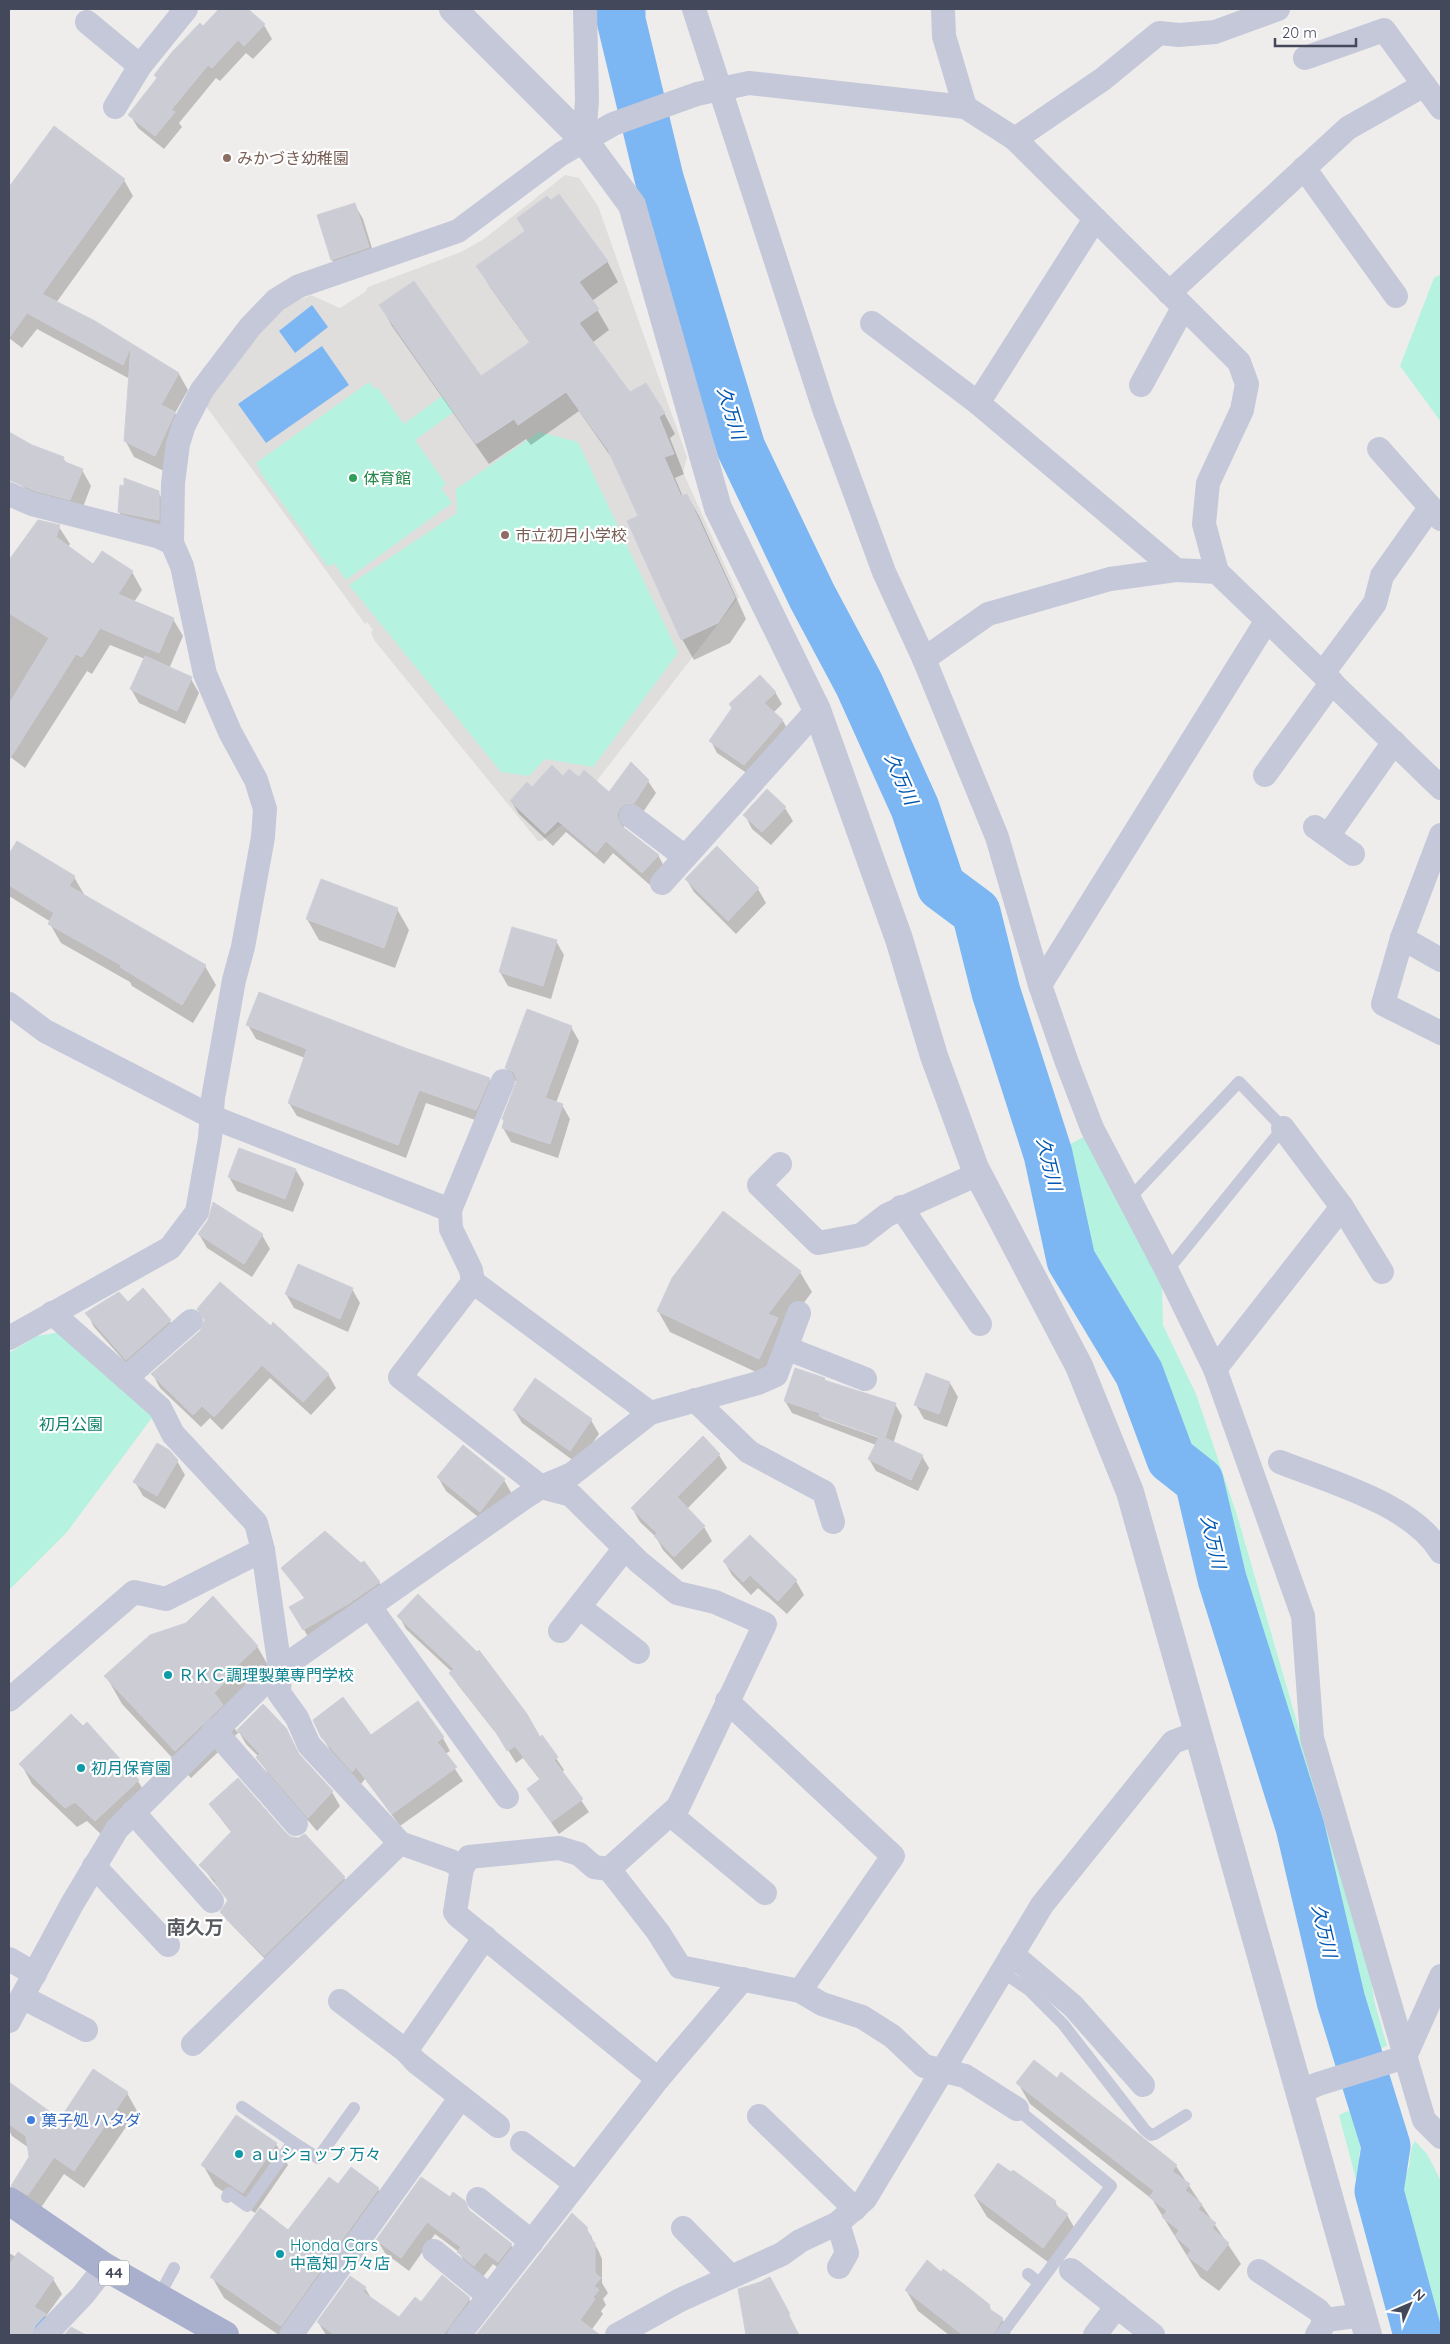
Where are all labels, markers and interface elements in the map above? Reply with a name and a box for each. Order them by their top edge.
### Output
scale bar [1275,15,1356,47]
text: 20 m [1282,23,1317,42]
place label: みかづき幼稚園 [237,148,349,168]
marker: みかづき幼稚園 [221,152,233,164]
water label: 久万川 [713,384,751,444]
place label: 体育館 [363,468,411,488]
marker: 体育館 [347,472,359,484]
place label: 市立初月小学校 [515,525,627,545]
marker: 市立初月小学校 [499,529,511,541]
water label: 久万川 [880,749,924,810]
water label: 久万川 [1032,1135,1068,1195]
park label: 初月公園 [39,1414,103,1434]
water label: 久万川 [1196,1513,1231,1573]
place label: ＲＫＣ調理製菓専門学校 [178,1665,354,1685]
marker: ＲＫＣ調理製菓専門学校 [162,1669,174,1681]
place label: 初月保育園 [91,1758,171,1778]
marker: 初月保育園 [75,1762,87,1774]
water label: 久万川 [1307,1902,1342,1962]
district label: 南久万 [166,1915,224,1939]
place label: 菓子処 ハタダ [41,2110,141,2130]
marker: 菓子処 ハタダ [25,2114,37,2126]
place label: ａｕショップ 万々 [249,2144,381,2164]
marker: ａｕショップ 万々 [233,2148,245,2160]
place label: Honda Cars 中高知 万々店 [290,2235,390,2273]
marker: Honda Cars 中高知 万々店 [274,2248,286,2260]
road number: 44 [99,2260,129,2286]
north arrow [1385,2279,1435,2329]
text: N [1409,2285,1429,2305]

